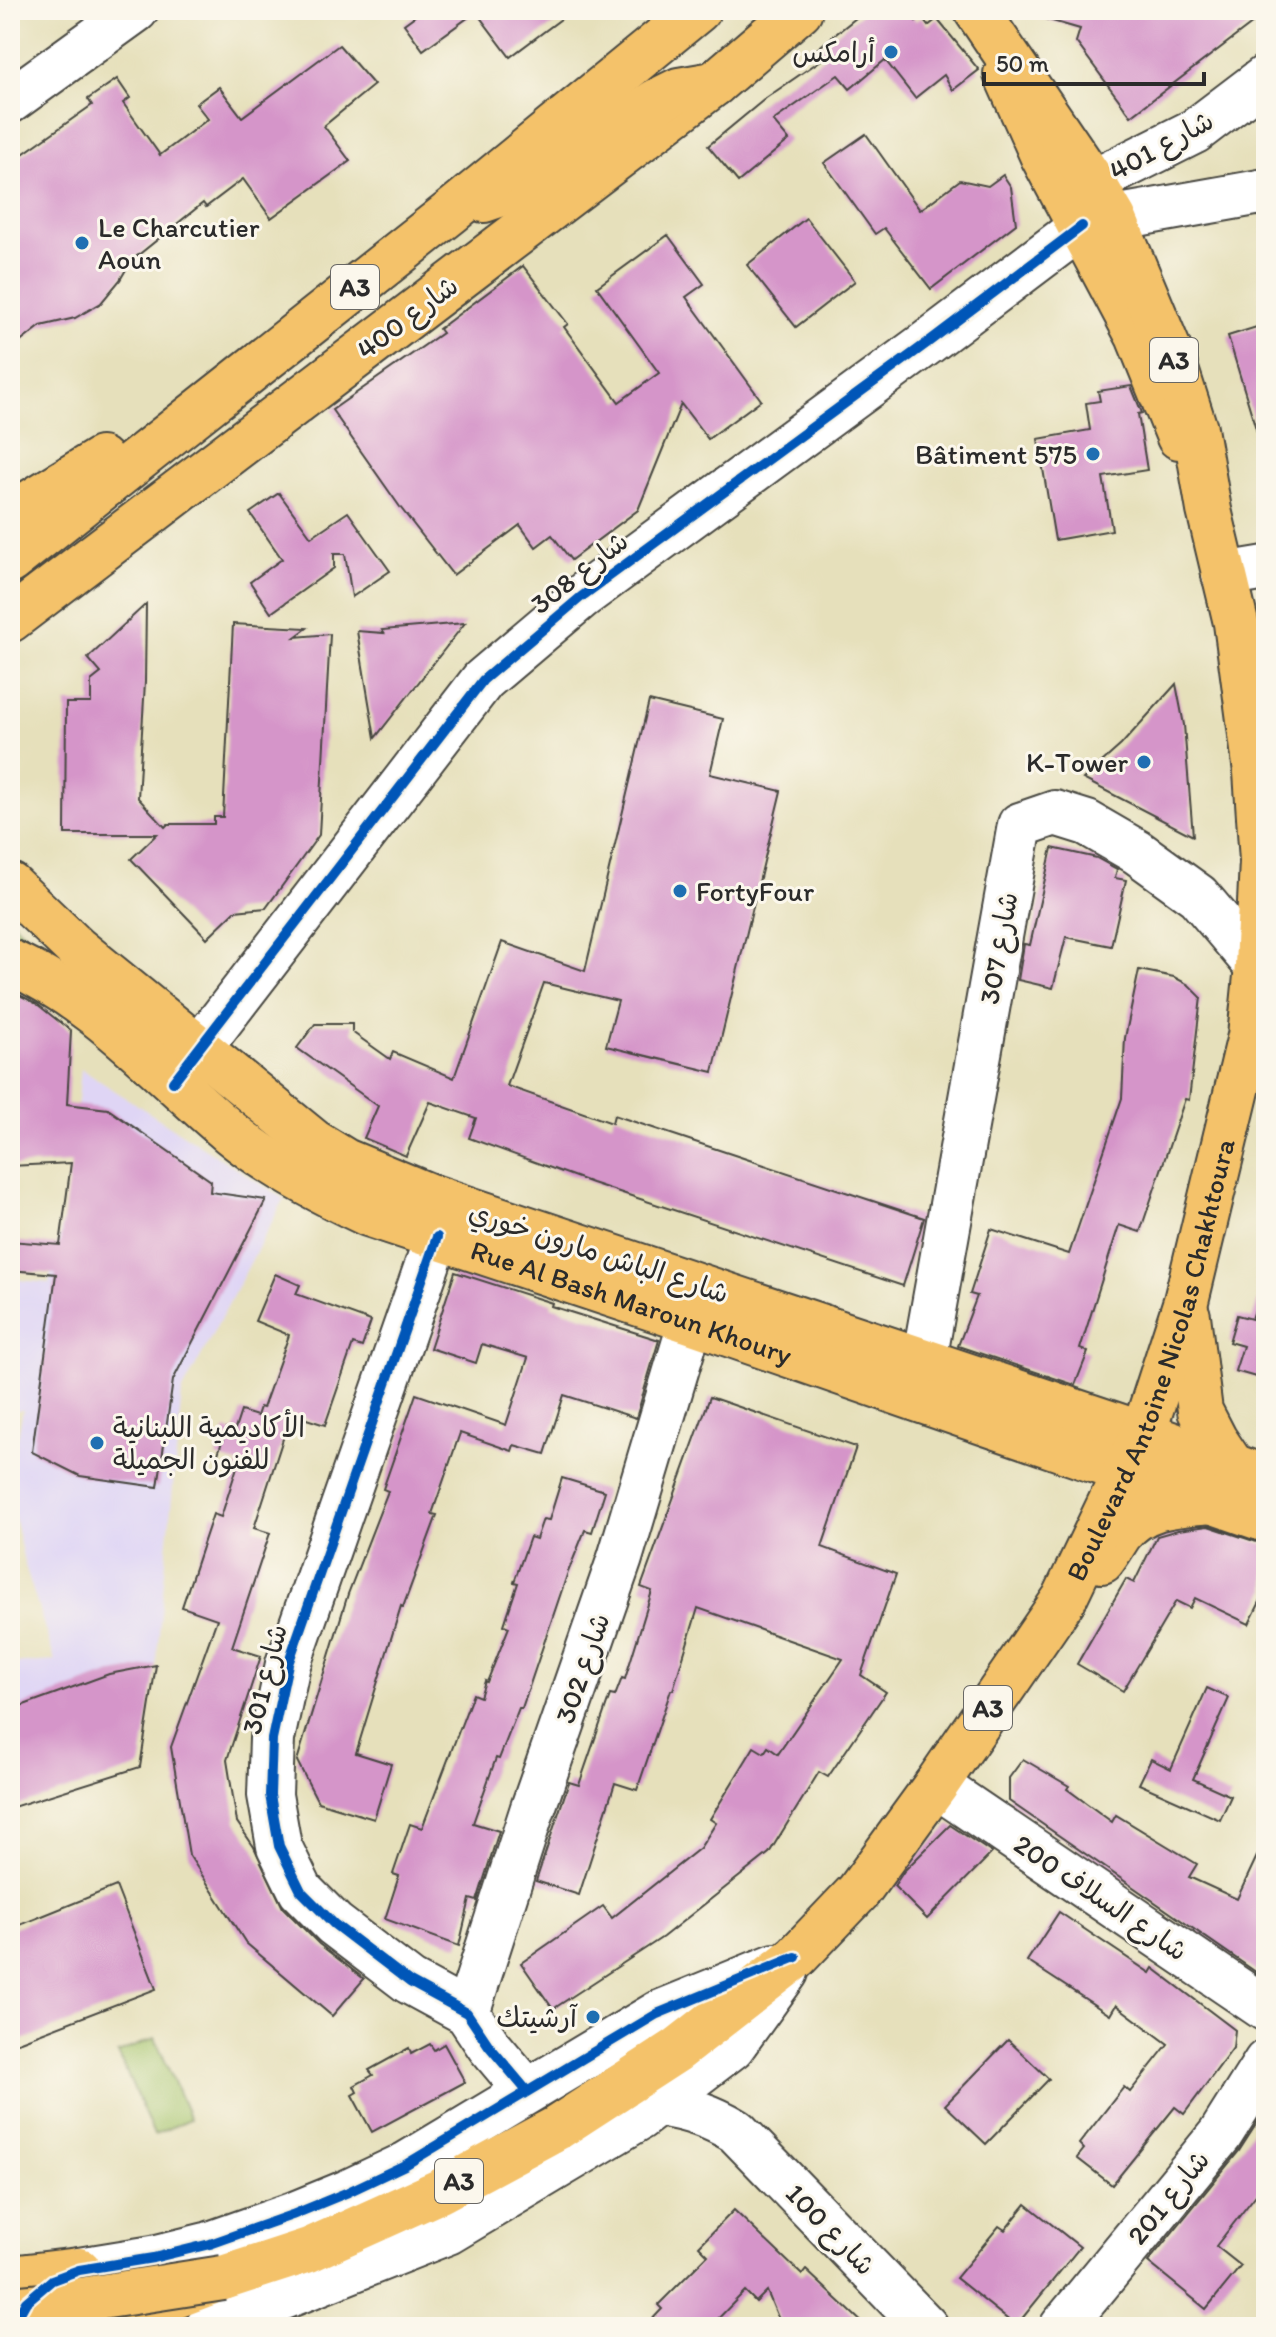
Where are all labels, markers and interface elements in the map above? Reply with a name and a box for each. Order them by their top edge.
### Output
place label: أرامكس [792,35,875,69]
scale bar [984,36,1204,86]
marker: أرامكس [882,43,900,61]
text: 50 m [996,49,1049,78]
street label: شارع 401 [1103,103,1221,190]
place label: Le Charcutier Aoun [98,210,260,276]
marker: Le Charcutier Aoun [73,234,91,252]
road number: A3 [331,265,379,309]
street label: شارع 400 [350,268,466,369]
road number: A3 [1150,338,1198,382]
place label: Bâtiment 575 [915,437,1077,471]
marker: Bâtiment 575 [1084,445,1102,463]
street label: شارع 308 [523,523,637,623]
place label: K-Tower [1026,745,1128,779]
marker: K-Tower [1135,753,1153,771]
place label: FortyFour [696,874,814,908]
marker: FortyFour [671,882,689,900]
street label: شارع 307 [971,889,1028,1007]
street label: Boulevard Antoine Nicolas Chakhtoura [1058,1135,1242,1586]
street label: شارع الباش مارون خوري [464,1194,733,1314]
street label: Rue Al Bash Maroun Khoury [467,1232,797,1372]
place label: الأكاديمية اللبنانية للفنون الجميلة [113,1409,305,1478]
marker: الأكاديمية اللبنانية للفنون الجميلة [88,1434,106,1452]
street label: شارع 302 [547,1608,619,1728]
street label: شارع 301 [234,1620,297,1738]
road number: A3 [964,1686,1012,1730]
street label: 200 شارع السلاف [1006,1826,1194,1970]
place label: آرشيتك [496,2000,578,2034]
marker: آرشيتك [584,2008,602,2026]
street label: شارع 201 [1120,2143,1219,2253]
road number: A3 [435,2159,483,2203]
street label: شارع 100 [777,2176,883,2284]

